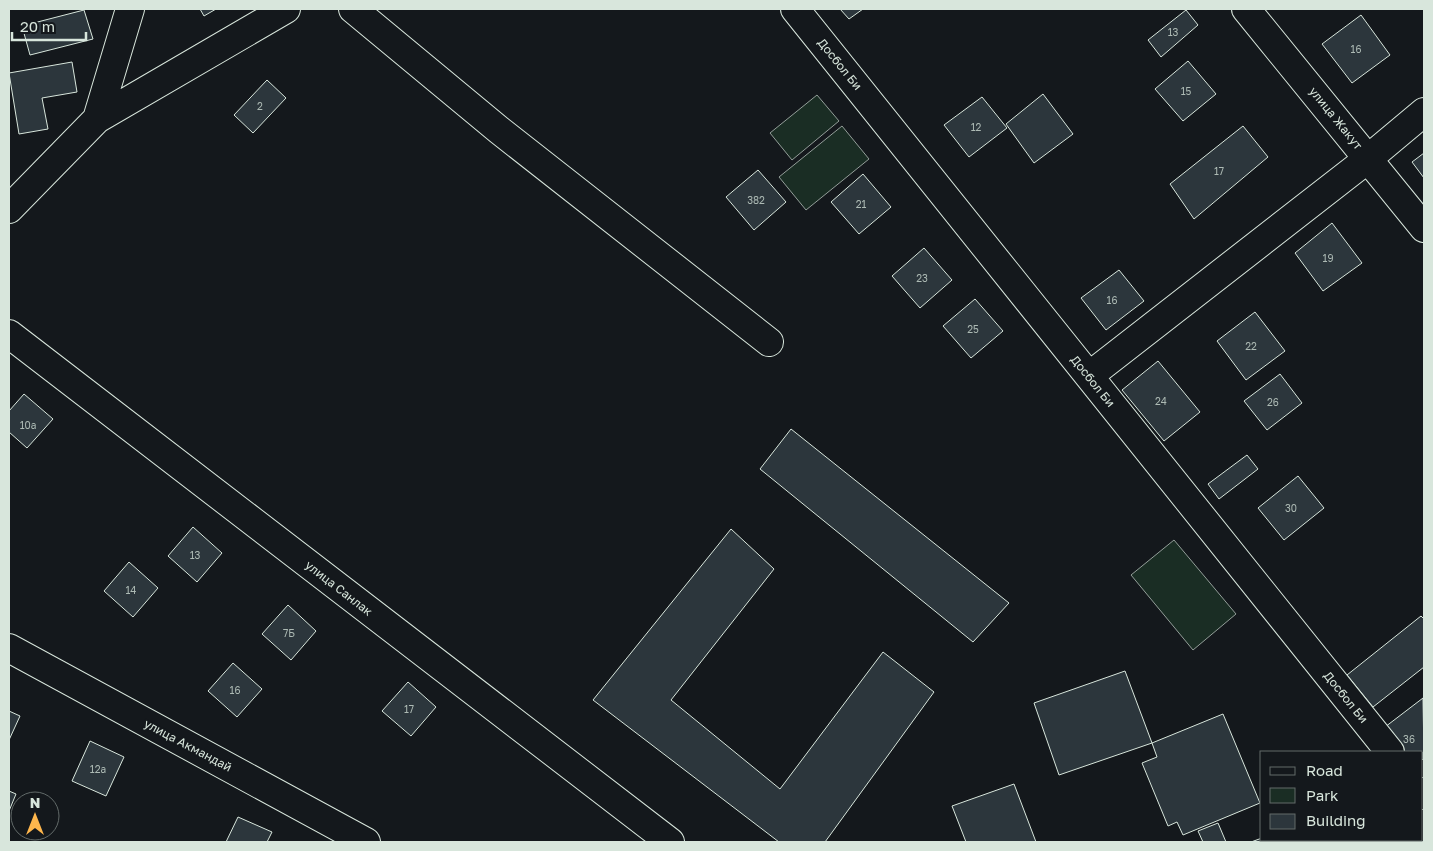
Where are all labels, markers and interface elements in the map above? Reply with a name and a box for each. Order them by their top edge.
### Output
scale bar [12,10,86,42]
text: 20 m [20,17,55,35]
house number: 13 [1168,26,1178,38]
street label: Досбол Би [815,35,865,93]
house number: 16 [1351,43,1361,55]
street label: улица Жакут [1306,84,1366,152]
house number: 15 [1181,85,1192,97]
house number: 2 [257,100,263,112]
house number: 12 [971,121,982,133]
house number: 17 [1214,165,1224,177]
house number: 382 [747,194,765,206]
house number: 21 [856,198,866,210]
house number: 19 [1323,252,1333,264]
house number: 23 [916,272,928,284]
house number: 16 [1107,294,1117,306]
house number: 25 [967,323,979,335]
house number: 22 [1245,340,1257,352]
street label: Досбол Би [1068,352,1118,410]
house number: 24 [1155,395,1167,407]
house number: 26 [1267,396,1279,408]
house number: 10а [20,419,36,431]
house number: 30 [1285,502,1297,514]
house number: 13 [190,549,200,561]
street label: улица Санлак [302,557,376,619]
house number: 14 [126,584,136,596]
house number: 7Б [283,627,295,639]
street label: Досбол Би [1321,668,1371,726]
house number: 16 [230,684,240,696]
house number: 17 [404,703,414,715]
street label: улица Акмандай [142,716,234,774]
house number: 36 [1403,733,1415,745]
legend [1260,751,1423,841]
text: Road [1306,761,1343,779]
house number: 12а [90,763,106,775]
text: Park [1306,786,1339,804]
north arrow [10,791,60,841]
text: N [30,794,40,811]
text: Building [1306,811,1366,829]

